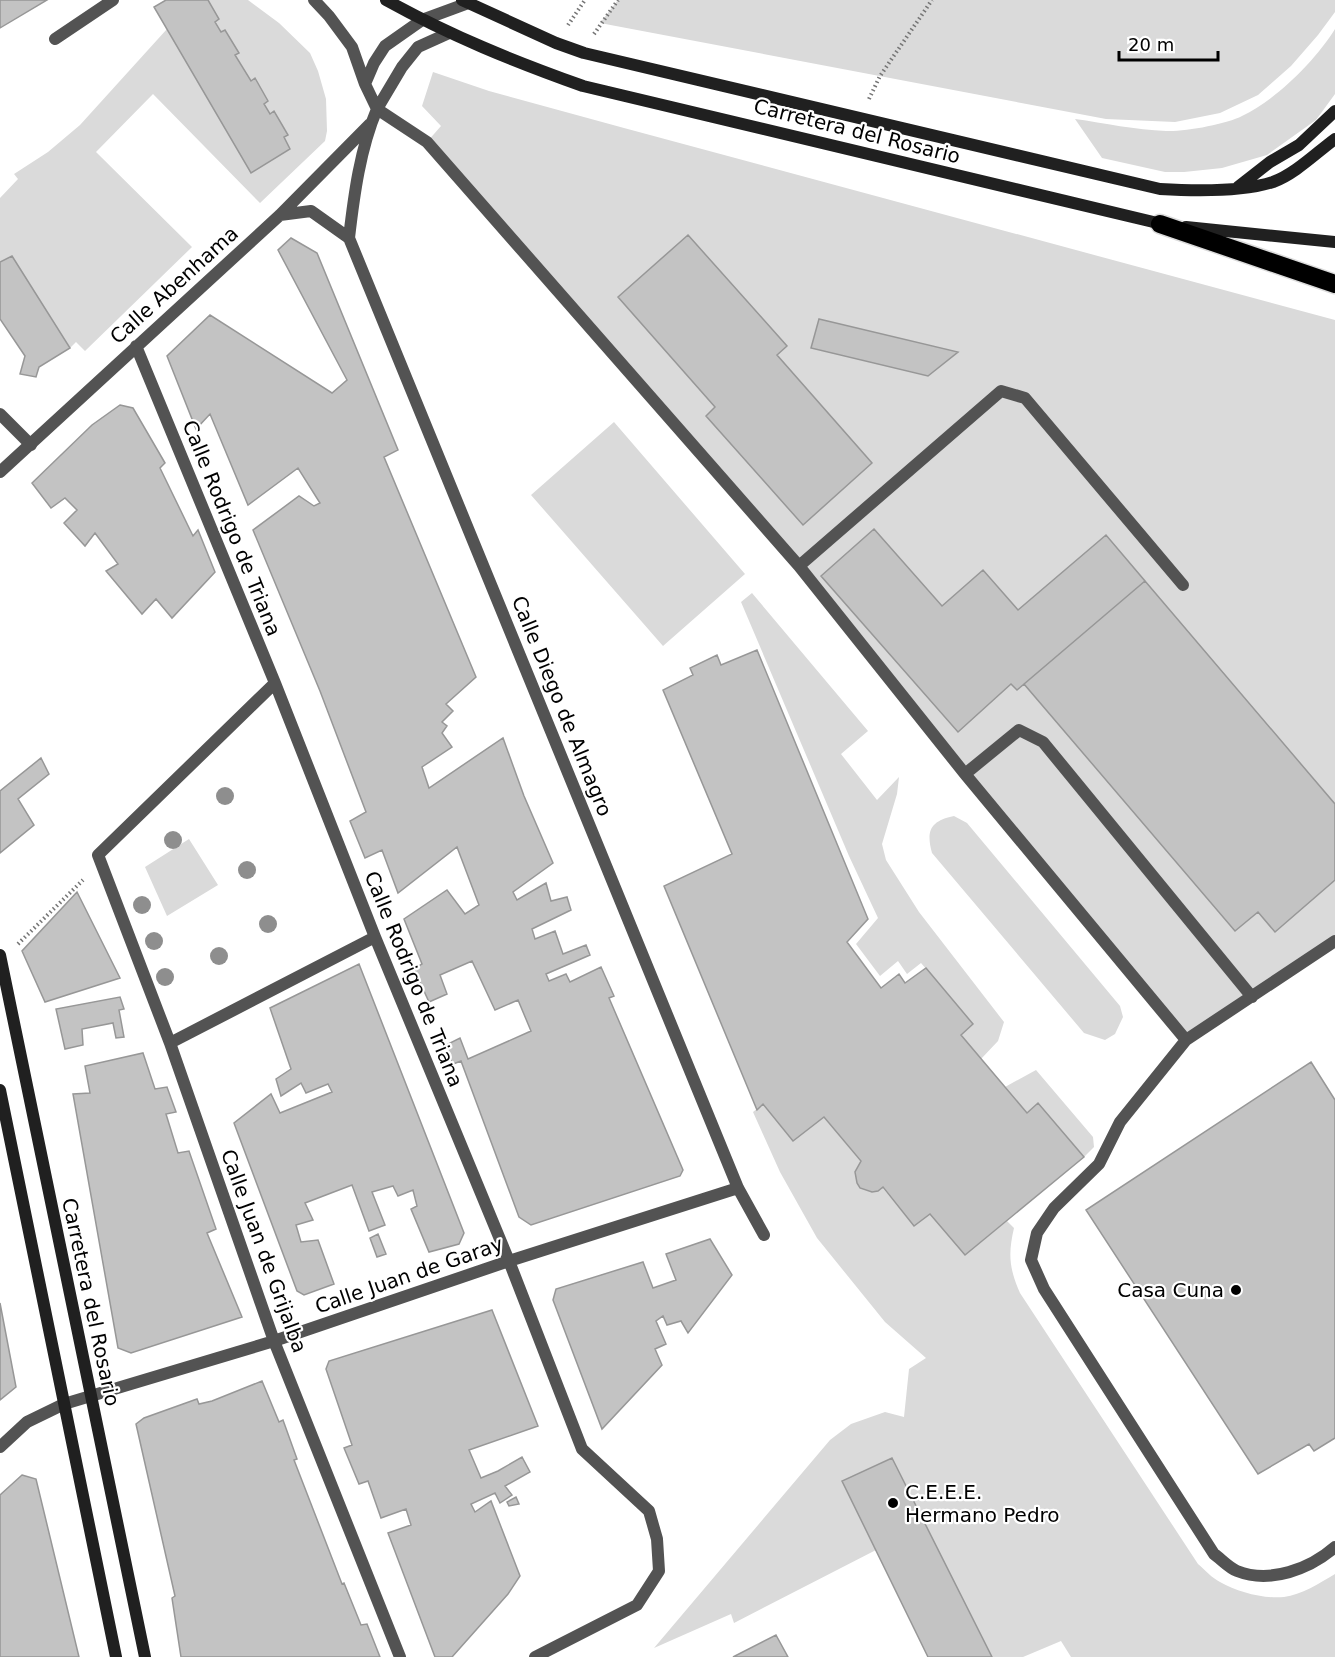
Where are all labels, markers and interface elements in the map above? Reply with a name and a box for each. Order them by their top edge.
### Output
scale bar [1119,24,1218,62]
text: 20 m [1128,34,1174,55]
street label: Carretera del Rosario [751,94,963,168]
street label: Calle Abenhama [105,221,243,349]
street label: Calle Rodrigo de Triana [178,417,286,639]
street label: Calle Diego de Almagro [507,592,617,820]
street label: Calle Rodrigo de Triana [360,868,468,1090]
street label: Calle Juan de Grijalba [216,1146,312,1356]
street label: Carretera del Rosario [57,1196,125,1408]
street label: Calle Juan de Garay [312,1231,506,1318]
place label: Casa Cuna [1117,1278,1224,1302]
marker: Casa Cuna [1229,1283,1243,1297]
place label: C.E.E.E. Hermano Pedro [905,1480,1060,1527]
marker: C.E.E.E. Hermano Pedro [886,1496,900,1510]

